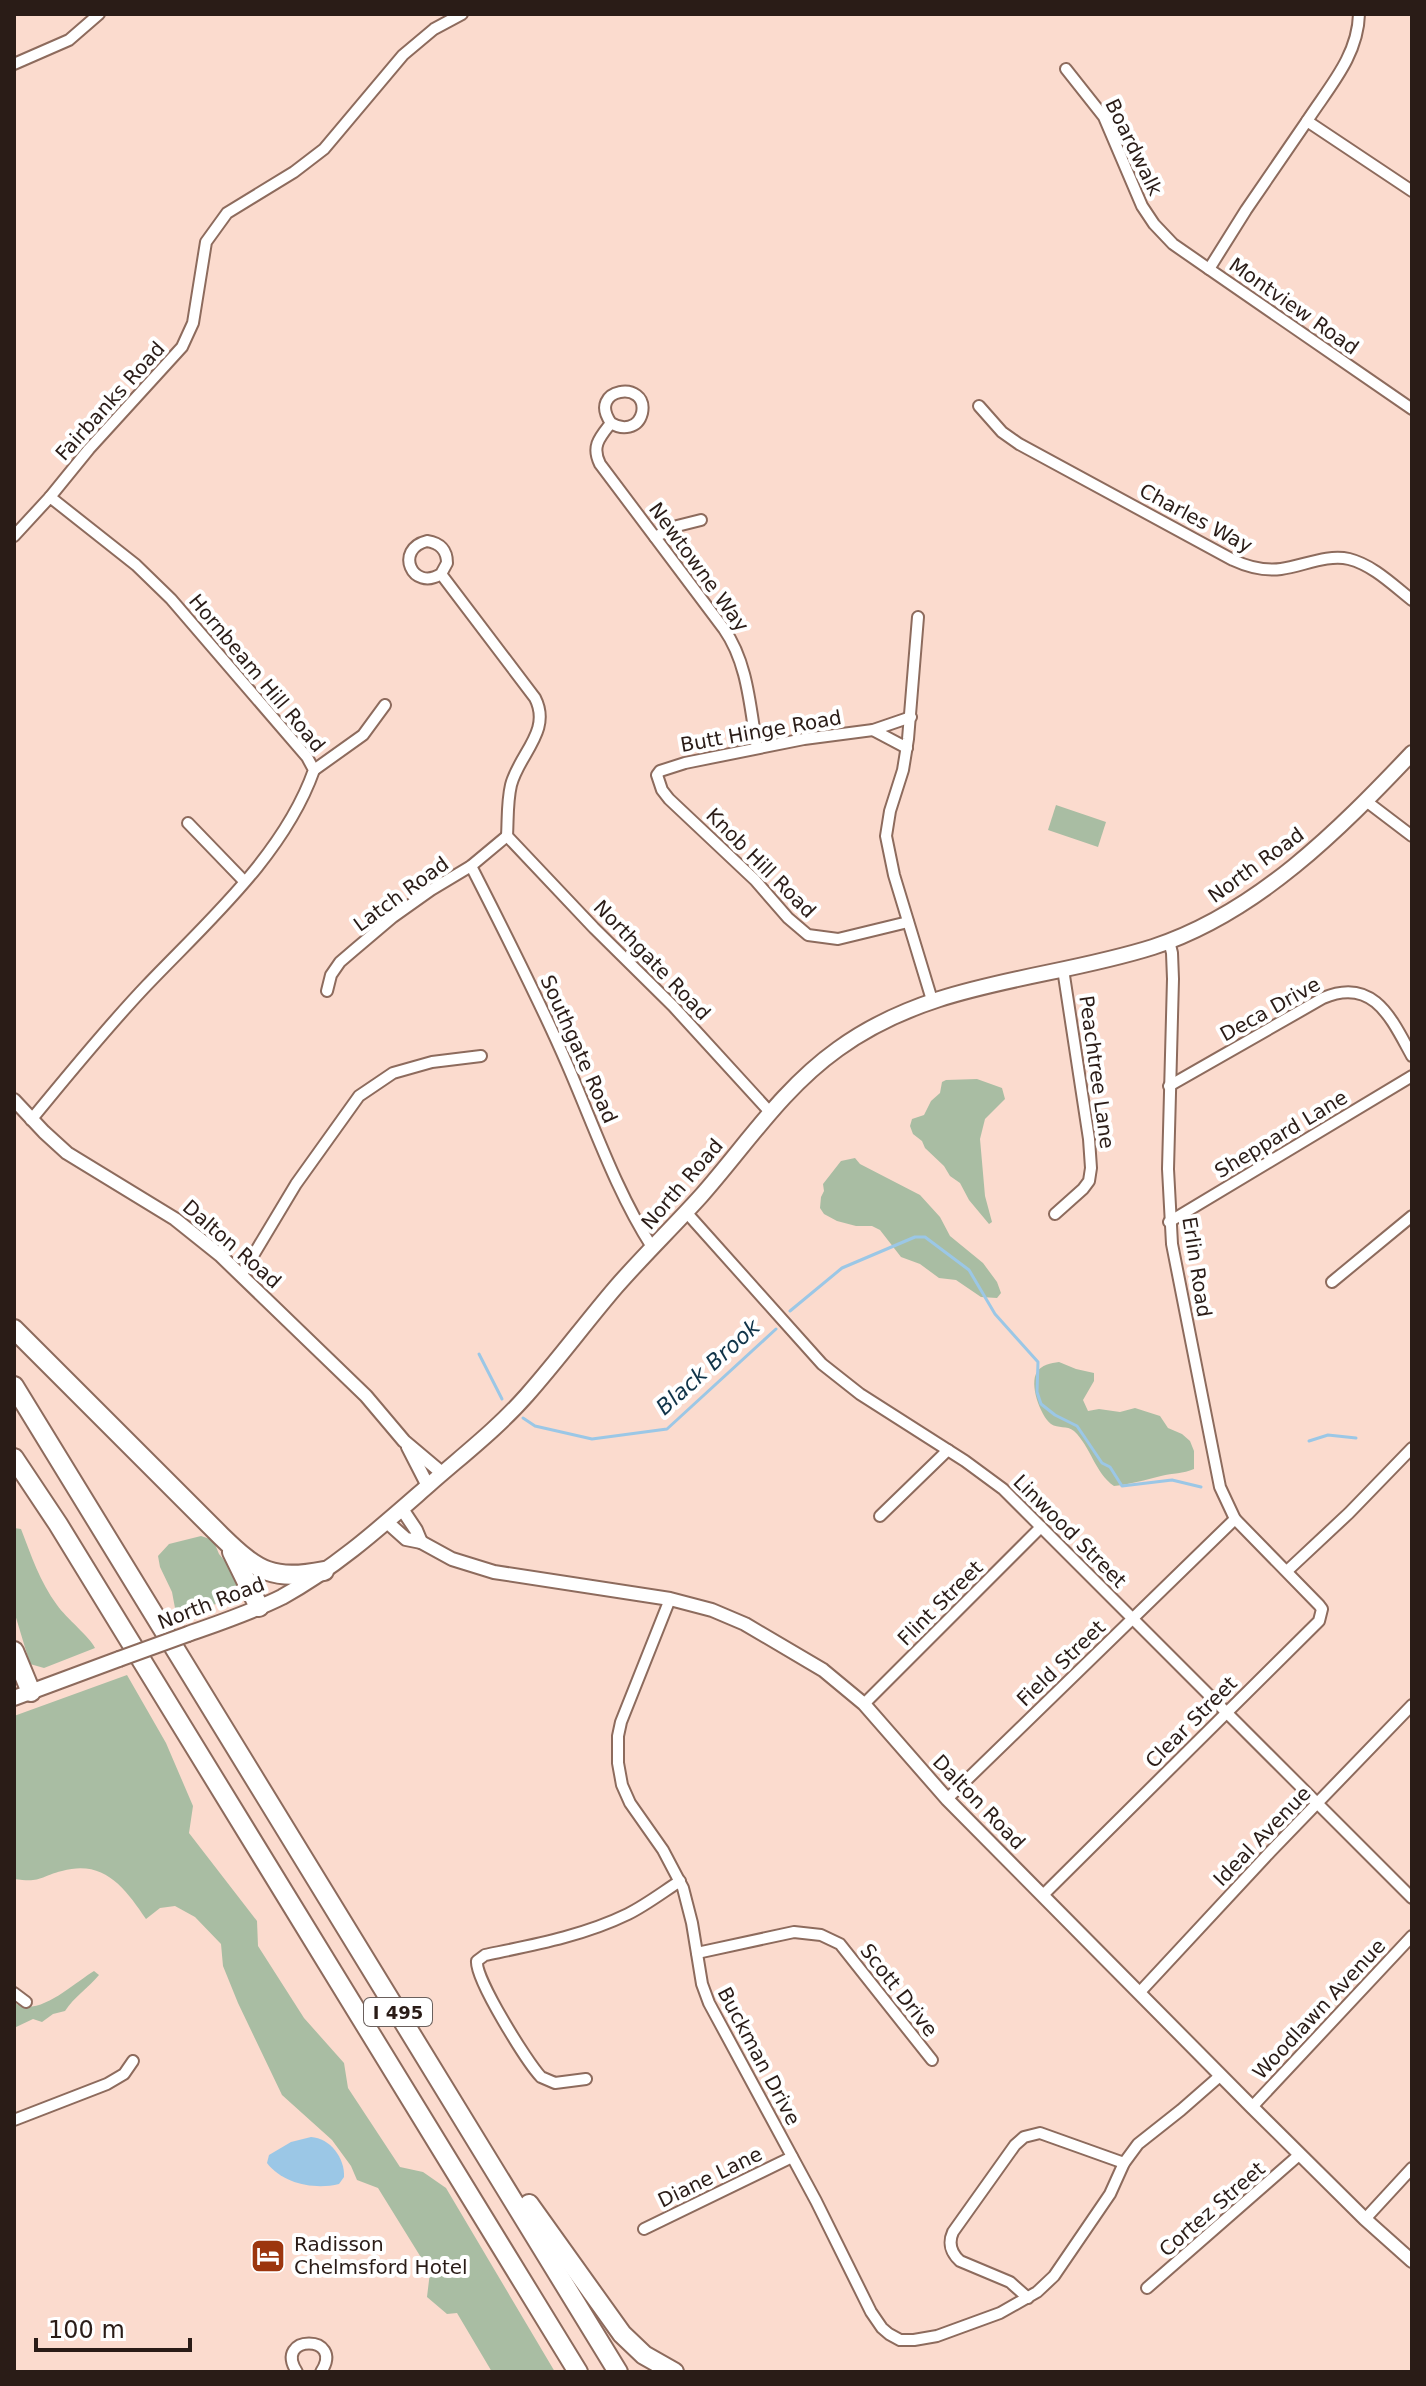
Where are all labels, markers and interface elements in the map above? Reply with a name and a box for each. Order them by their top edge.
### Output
street label: Boardwalk [1100,95,1168,200]
street label: Montview Road [1225,252,1363,360]
street label: Fairbanks Road [50,337,170,465]
street label: Charles Way [1135,478,1257,558]
street label: Newtowne Way [644,498,754,636]
street label: Hornbeam Hill Road [184,589,330,757]
street label: Butt Hinge Road [679,705,843,757]
street label: Knob Hill Road [701,803,821,923]
street label: North Road [1203,822,1309,908]
street label: Latch Road [349,852,453,936]
street label: Northgate Road [589,895,715,1025]
street label: Southgate Road [536,971,622,1127]
street label: Deca Drive [1216,972,1324,1046]
street label: Peachtree Lane [1074,994,1120,1150]
street label: Sheppard Lane [1210,1085,1352,1183]
street label: North Road [636,1134,728,1234]
street label: Dalton Road [178,1195,286,1293]
street label: Erlin Road [1177,1215,1217,1319]
water label: Black Brook [651,1313,766,1420]
street label: Linwood Street [1008,1469,1132,1593]
street label: Flint Street [893,1555,988,1650]
street label: North Road [154,1572,268,1634]
street label: Field Street [1012,1615,1110,1711]
street label: Clear Street [1140,1671,1242,1773]
street label: Dalton Road [928,1750,1030,1854]
street label: Ideal Avenue [1208,1781,1316,1891]
street label: Woodlawn Avenue [1248,1934,1390,2084]
street label: Scott Drive [855,1939,943,2041]
street label: Buckman Drive [712,1983,806,2129]
road number: I 495 [364,1998,432,2026]
street label: Diane Lane [654,2141,766,2213]
street label: Cortez Street [1154,2156,1270,2261]
place label: Radisson Chelmsford Hotel [294,2232,468,2279]
hotel icon: Radisson Chelmsford Hotel [249,2237,287,2275]
scale bar [36,2302,190,2352]
text: 100 m [48,2316,125,2344]

